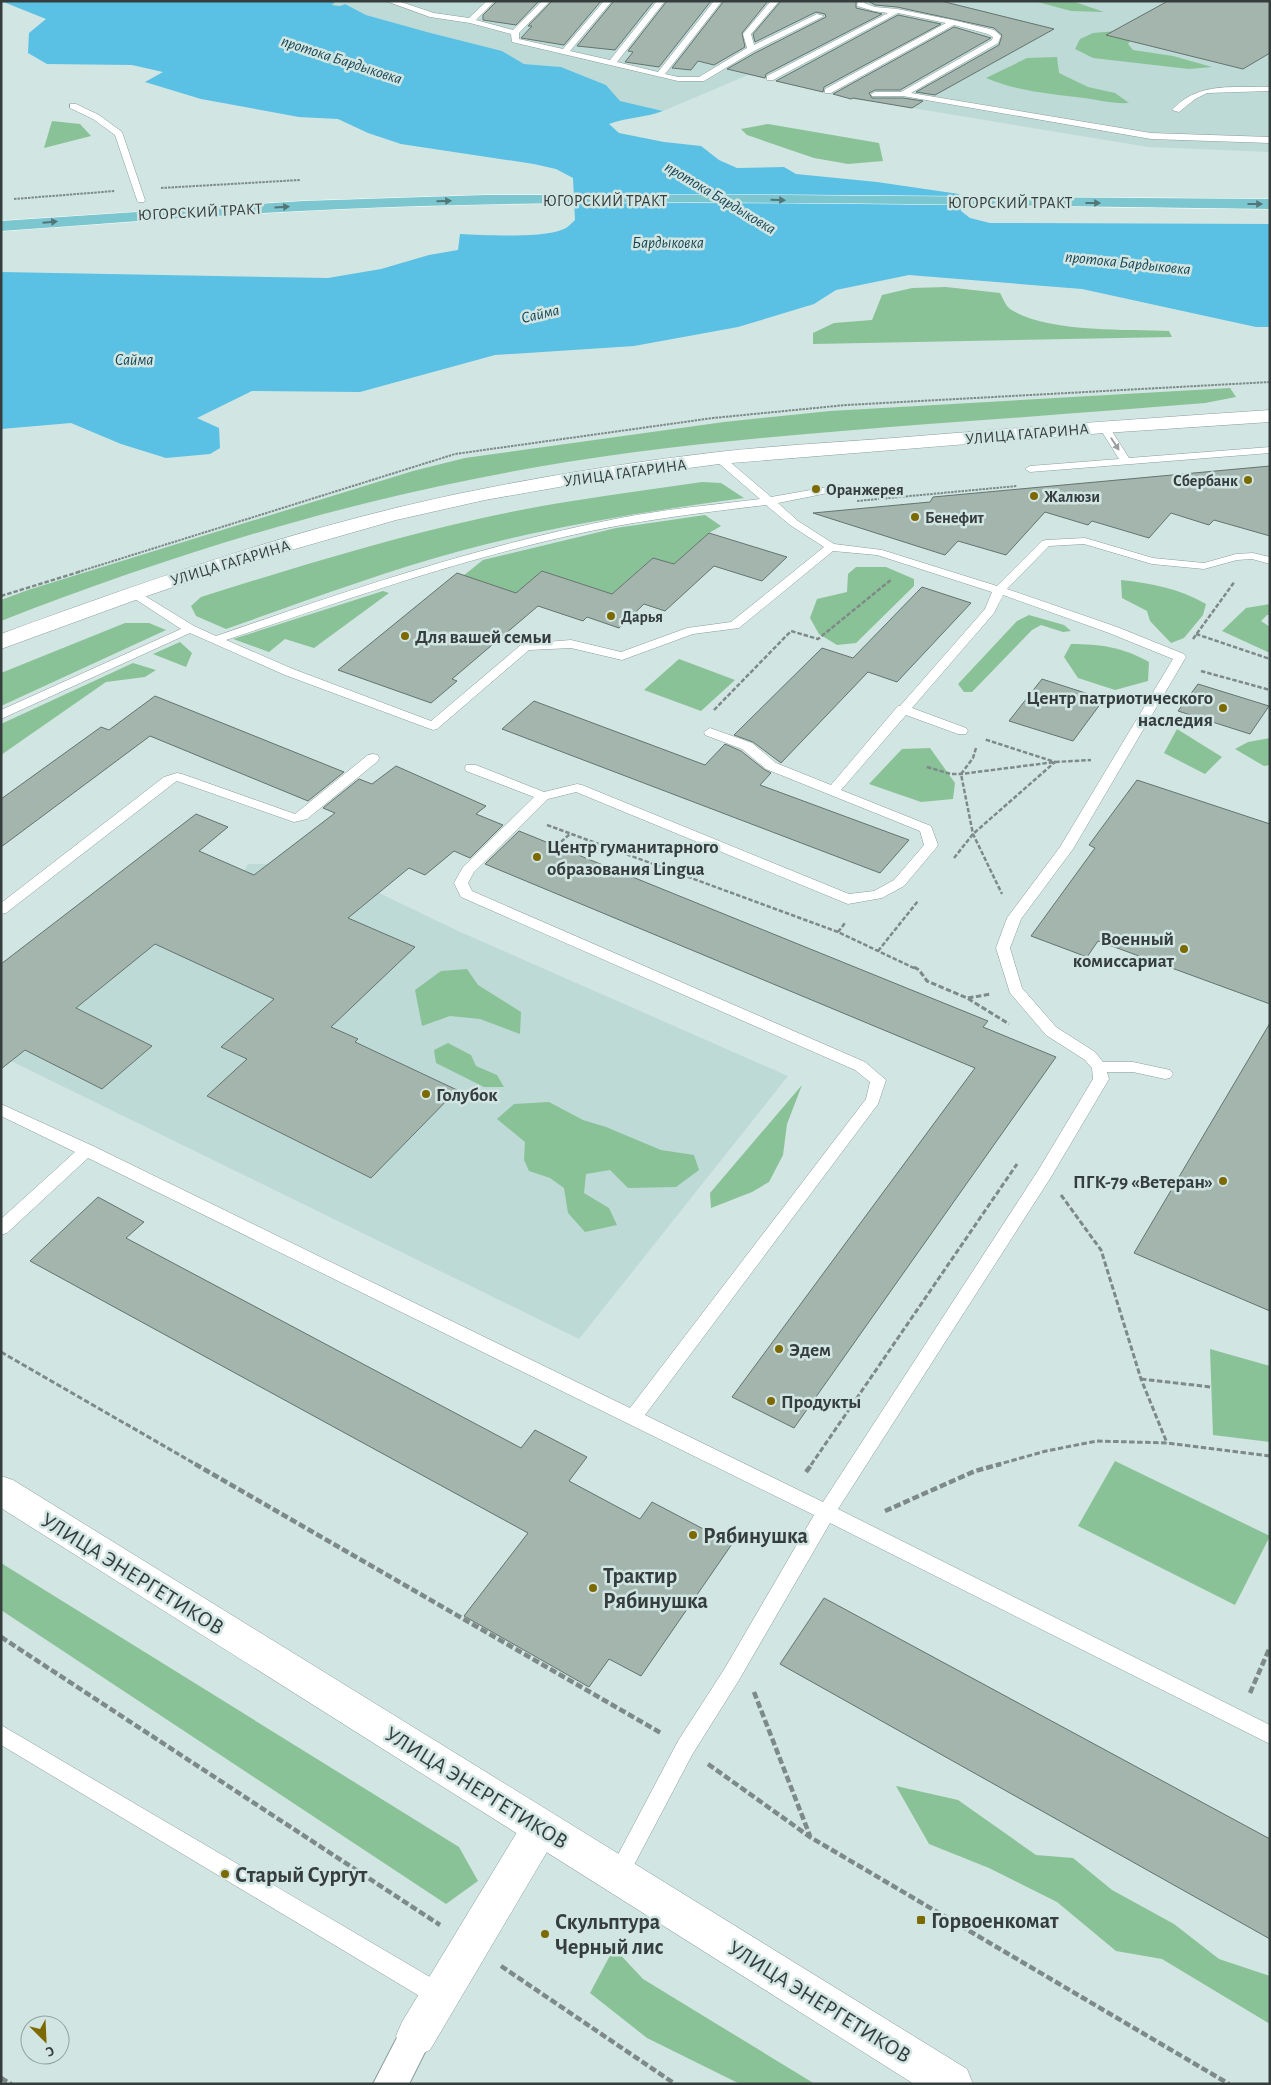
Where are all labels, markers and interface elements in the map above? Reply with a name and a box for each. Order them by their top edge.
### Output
water label: протока Бардыковка [279,33,404,88]
water label: протока Бардыковка [662,159,779,238]
street label: ЮГОРСКИЙ ТРАКТ [543,192,668,209]
street label: ЮГОРСКИЙ ТРАКТ [948,194,1073,211]
one-way arrow [770,196,786,204]
one-way arrow [436,197,452,205]
one-way arrow [1085,199,1101,207]
street label: ЮГОРСКИЙ ТРАКТ [137,200,263,223]
one-way arrow [1248,200,1264,208]
one-way arrow [274,203,290,211]
one-way arrow [42,218,58,226]
water label: Бардыковка [632,235,704,252]
water label: протока Бардыковка [1064,248,1192,279]
water label: Сайма [520,302,561,326]
water label: Сайма [115,352,153,368]
street label: УЛИЦА ГАГАРИНА [965,421,1090,447]
one-way arrow [1110,437,1120,450]
street label: УЛИЦА ГАГАРИНА [563,456,688,490]
place label: Сбербанк [1173,473,1238,489]
marker: Сбербанк [1242,474,1254,486]
place label: Оранжерея [826,482,904,498]
marker: Оранжерея [810,483,822,495]
place label: Жалюзи [1044,489,1100,505]
marker: Жалюзи [1028,490,1040,502]
place label: Бенефит [925,510,985,526]
marker: Бенефит [909,511,921,523]
street label: УЛИЦА ГАГАРИНА [169,537,292,589]
place label: Дарья [621,609,663,625]
marker: Дарья [605,610,617,622]
place label: Для вашей семьи [415,628,552,647]
marker: Для вашей семьи [399,630,411,642]
place label: Центр патриотического наследия [1026,689,1213,730]
marker: Центр патриотического наследия [1217,702,1229,714]
place label: Центр гуманитарного образования Lingua [547,838,719,879]
marker: Центр гуманитарного образования Lingua [531,851,543,863]
place label: Военный комиссариат [1073,930,1175,971]
marker: Военный комиссариат [1178,943,1190,955]
place label: Голубок [436,1086,498,1105]
marker: Голубок [420,1088,432,1100]
place label: ПГК-79 «Ветеран» [1073,1173,1213,1192]
marker: ПГК-79 «Ветеран» [1217,1175,1229,1187]
place label: Эдем [789,1341,831,1360]
marker: Эдем [773,1343,785,1355]
place label: Продукты [781,1393,861,1412]
marker: Продукты [765,1395,777,1407]
street label: УЛИЦА ЭНЕРГЕТИКОВ [37,1509,228,1639]
place label: Рябинушка [703,1525,808,1548]
marker: Рябинушка [687,1529,699,1541]
place label: Трактир Рябинушка [603,1565,708,1613]
marker: Трактир Рябинушка [587,1582,599,1594]
street label: УЛИЦА ЭНЕРГЕТИКОВ [381,1723,572,1853]
place label: Старый Сургут [235,1864,368,1887]
marker: Старый Сургут [219,1868,231,1880]
place label: Горвоенкомат [931,1910,1059,1932]
place label: Скульптура Черный лис [555,1911,664,1958]
marker: Горвоенкомат [915,1914,927,1926]
marker: Скульптура Черный лис [539,1928,551,1940]
street label: УЛИЦА ЭНЕРГЕТИКОВ [724,1937,915,2067]
north arrow [20,2015,70,2065]
text: С [43,2043,56,2059]

